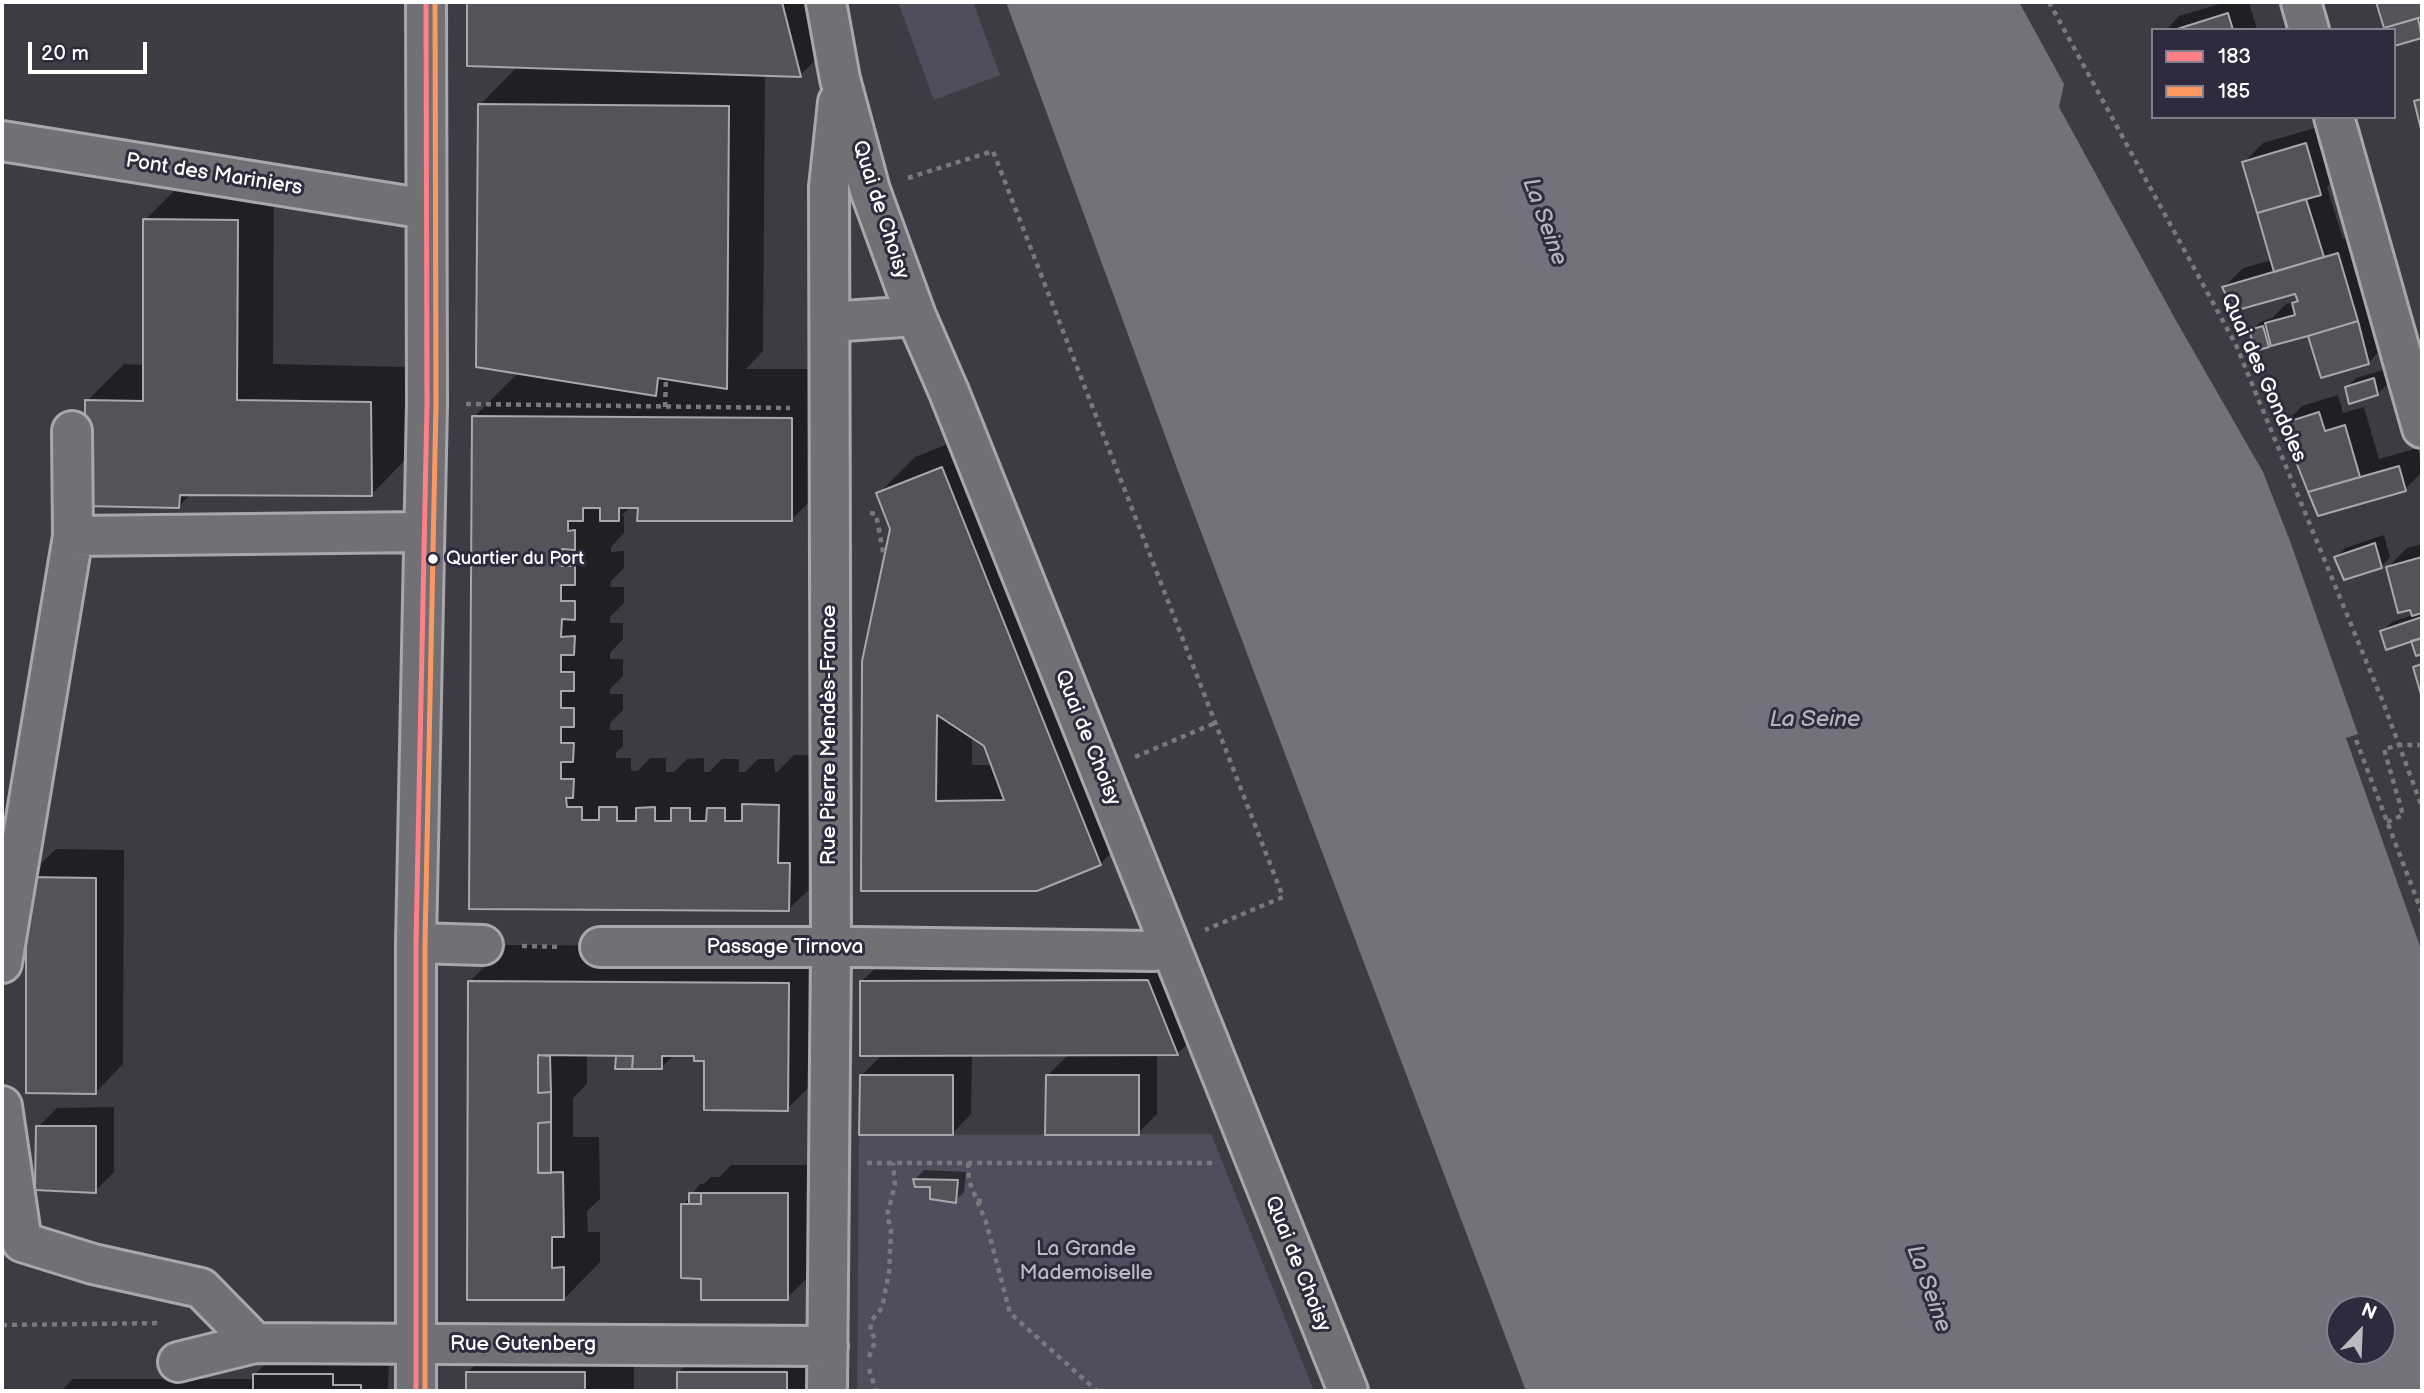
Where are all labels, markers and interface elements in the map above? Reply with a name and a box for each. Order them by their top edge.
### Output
scale bar [32,28,150,72]
legend [2151,28,2396,119]
text: 20 m [41,41,89,66]
text: 183 [2218,44,2251,69]
text: 185 [2218,79,2250,104]
street label: Quai de Choisy [846,138,914,282]
street label: Pont des Mariniers [124,149,304,201]
water label: La Seine [1515,175,1573,269]
street label: Quai des Gondoles [2214,290,2312,466]
place label: Quartier du Port [446,548,584,570]
marker: Quartier du Port [426,552,440,566]
street label: Rue Pierre Mendès-France [817,605,843,865]
street label: Quai de Choisy [1048,666,1126,810]
water label: La Seine [1770,706,1860,734]
street label: Passage Tirnova [707,935,863,961]
street label: Quai de Choisy [1258,1192,1336,1336]
park label: La Grande Mademoiselle [1019,1237,1153,1287]
water label: La Seine [1899,1242,1957,1336]
north arrow [2326,1295,2396,1365]
text: N [2358,1299,2380,1325]
street label: Rue Gutenberg [450,1332,596,1358]

